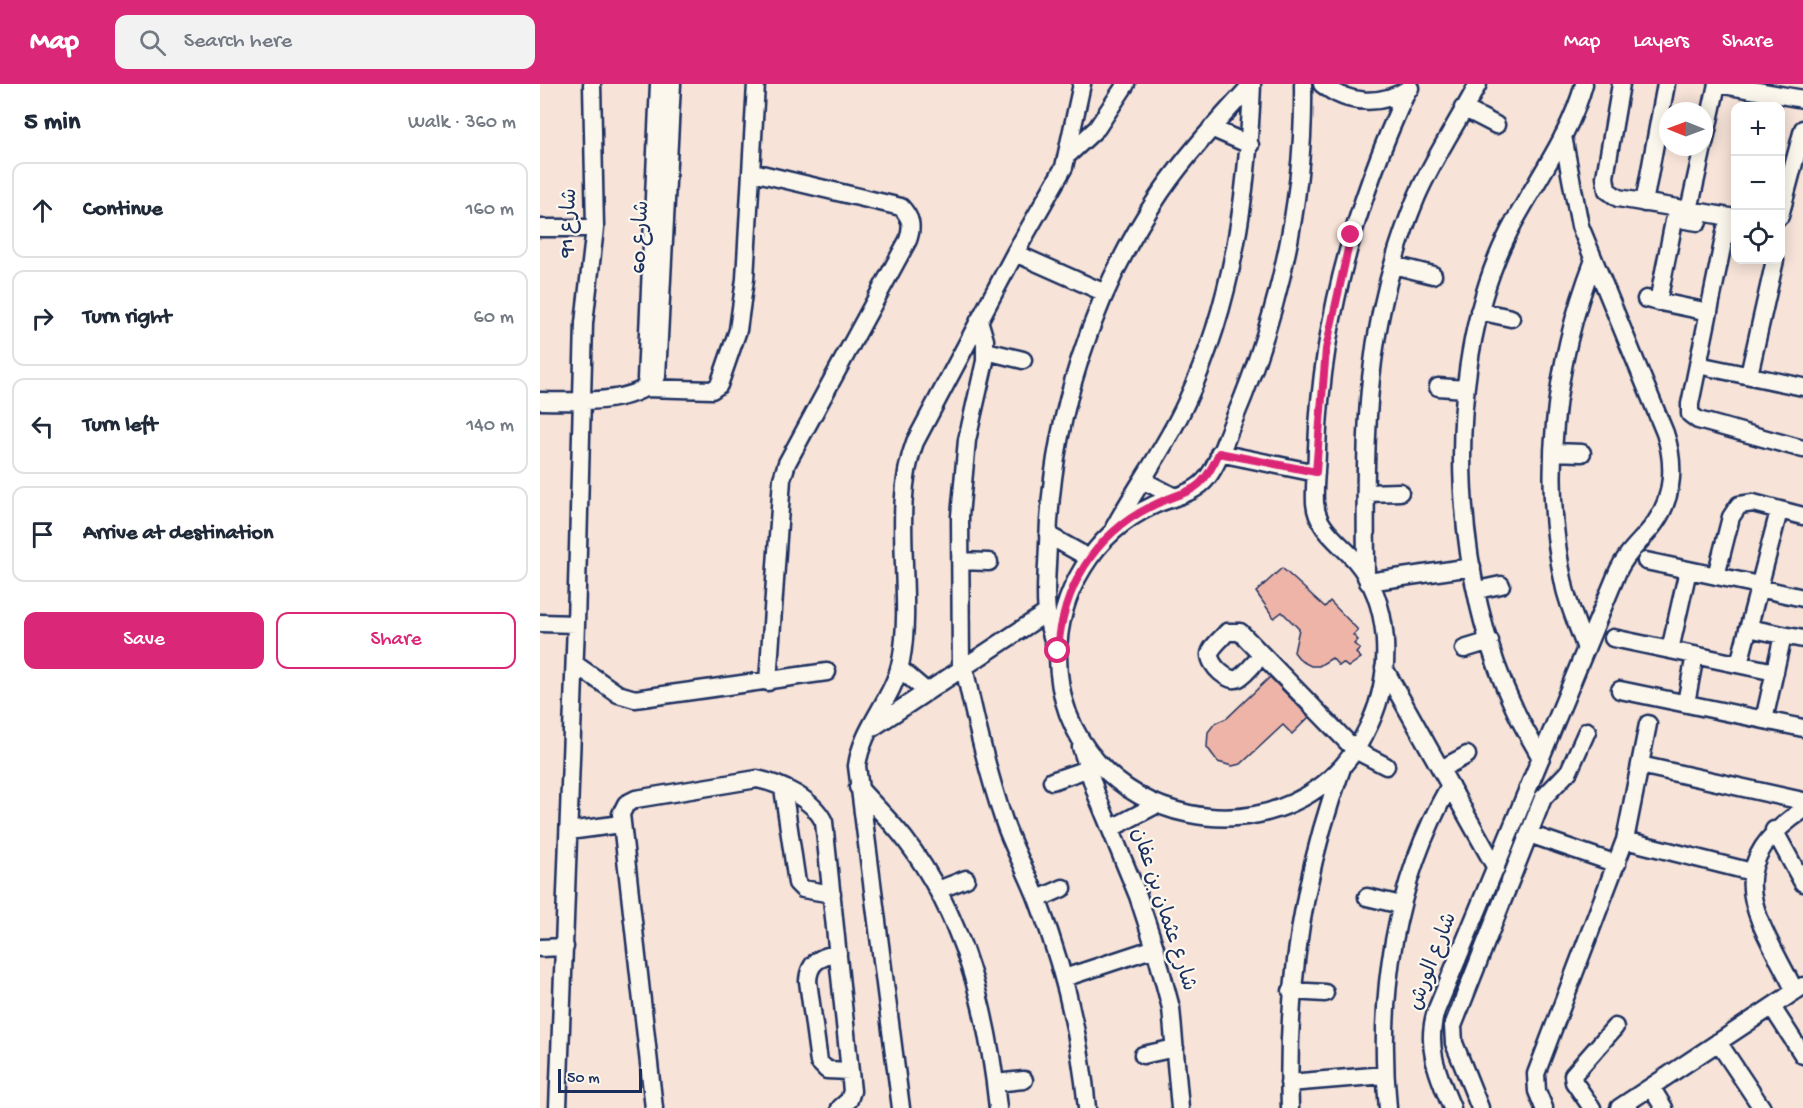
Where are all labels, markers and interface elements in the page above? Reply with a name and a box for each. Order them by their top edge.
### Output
search box [115,15,535,69]
text: Map [30,26,79,59]
icon: search [136,26,169,59]
text: Search here [184,29,292,55]
text: Map [1564,30,1600,55]
text: Layers [1633,30,1689,55]
text: Share [1722,30,1773,55]
north arrow [1659,102,1713,156]
map controls [1731,102,1785,264]
button: + [1731,102,1785,156]
text: 5 min [24,108,80,139]
text: Walk · 360 m [408,112,516,135]
button: − [1731,156,1785,210]
street label: شارع 91 [556,188,584,259]
icon: ahead [26,194,59,227]
text: Continue [83,197,163,223]
text: 160 m [465,199,514,222]
street label: شارع 60 [628,200,656,274]
button: locate [1731,210,1785,264]
route end [1337,221,1363,247]
icon: right [26,302,59,335]
text: Turn right [83,305,171,331]
text: 60 m [474,307,514,330]
icon: left [26,410,59,443]
text: Turn left [83,413,157,439]
text: 140 m [466,415,514,438]
icon: arrive [26,518,59,551]
text: Arrive at destination [83,521,273,547]
button: Save [24,612,264,669]
button: Share [276,612,516,669]
route start [1044,637,1070,663]
street label: شارع عثمان بن عفان [1124,825,1200,995]
street label: شارع الورش [1404,910,1464,1014]
scale bar [558,1066,642,1094]
text: 50 m [567,1070,600,1089]

